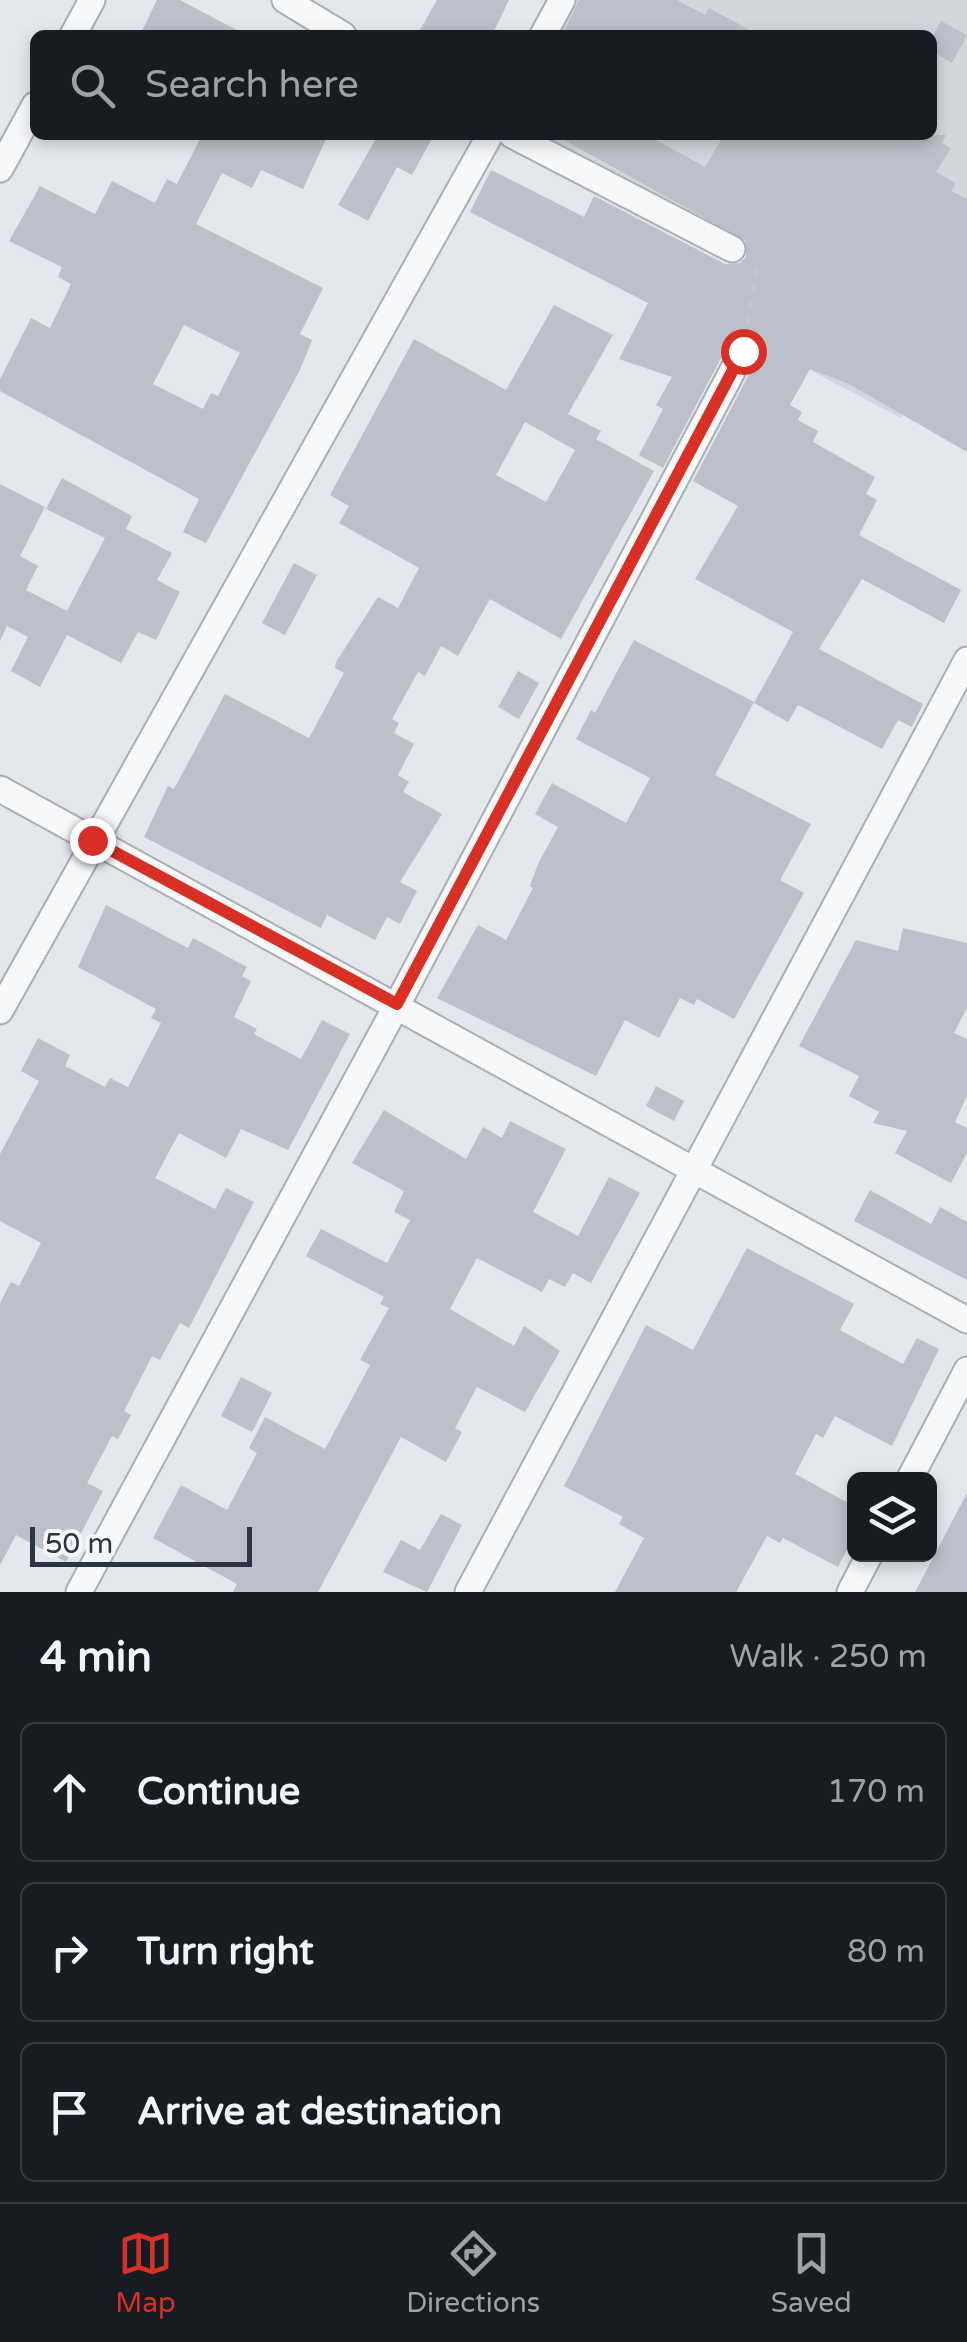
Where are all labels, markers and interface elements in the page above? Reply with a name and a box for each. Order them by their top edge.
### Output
search box [30,30,937,140]
icon: search [65,58,120,113]
text: Search here [145,62,359,108]
route start [721,329,767,375]
route end [70,818,116,864]
map controls [847,1472,937,1562]
button: layers [847,1472,937,1562]
scale bar [30,1522,252,1566]
text: 50 m [45,1527,113,1561]
text: 4 min [40,1632,152,1683]
text: Walk · 250 m [730,1638,927,1676]
icon: ahead [42,1765,97,1820]
text: Continue [137,1769,300,1815]
text: 170 m [827,1773,925,1811]
icon: right [42,1925,97,1980]
text: Turn right [137,1929,314,1975]
text: 80 m [847,1933,925,1971]
icon: arrive [42,2085,97,2140]
text: Arrive at destination [137,2089,502,2135]
tab: Map [115,2226,176,2320]
tab: Directions [406,2226,540,2320]
tab: Saved [771,2226,852,2320]

